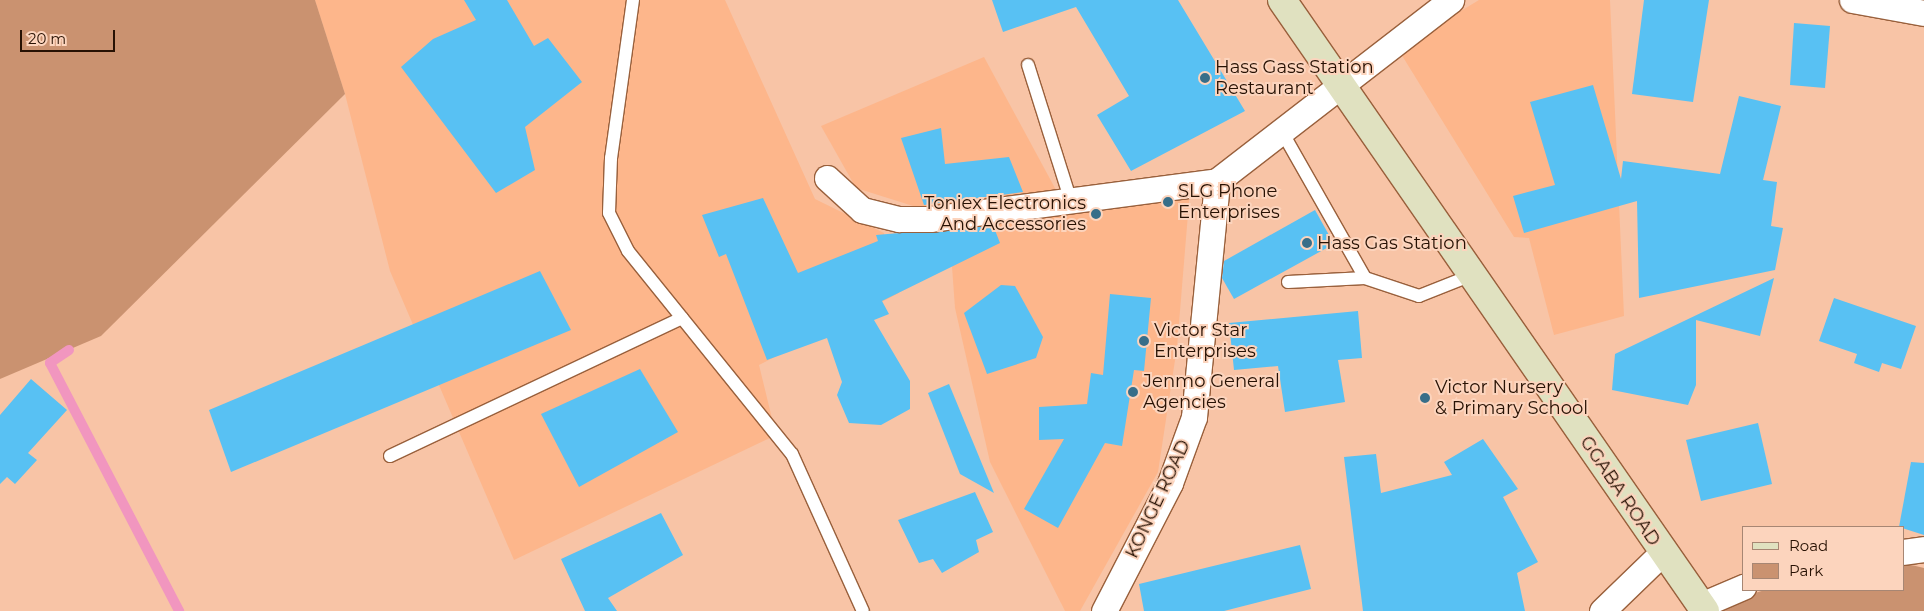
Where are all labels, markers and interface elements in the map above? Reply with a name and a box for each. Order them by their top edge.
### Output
scale bar [22,20,118,52]
text: 20 m [28,29,66,48]
place label: Hass Gass Station Restaurant [1215,57,1374,100]
marker: Hass Gass Station Restaurant [1199,72,1211,84]
place label: SLG Phone Enterprises [1178,181,1280,223]
place label: Toniex Electronics And Accessories [924,193,1086,235]
marker: SLG Phone Enterprises [1162,196,1174,208]
marker: Toniex Electronics And Accessories [1090,208,1102,220]
place label: Hass Gas Station [1317,232,1467,254]
marker: Hass Gas Station [1301,237,1313,249]
place label: Victor Star Enterprises [1154,320,1256,362]
marker: Victor Star Enterprises [1138,335,1150,347]
place label: Jenmo General Agencies [1143,371,1280,414]
place label: Victor Nursery & Primary School [1435,377,1588,419]
marker: Jenmo General Agencies [1127,386,1139,398]
marker: Victor Nursery & Primary School [1419,392,1431,404]
street label: GGABA ROAD [1575,432,1665,550]
street label: KONGE ROAD [1121,436,1195,562]
legend [1742,526,1904,591]
text: Road [1789,536,1828,555]
text: Park [1789,561,1823,580]

